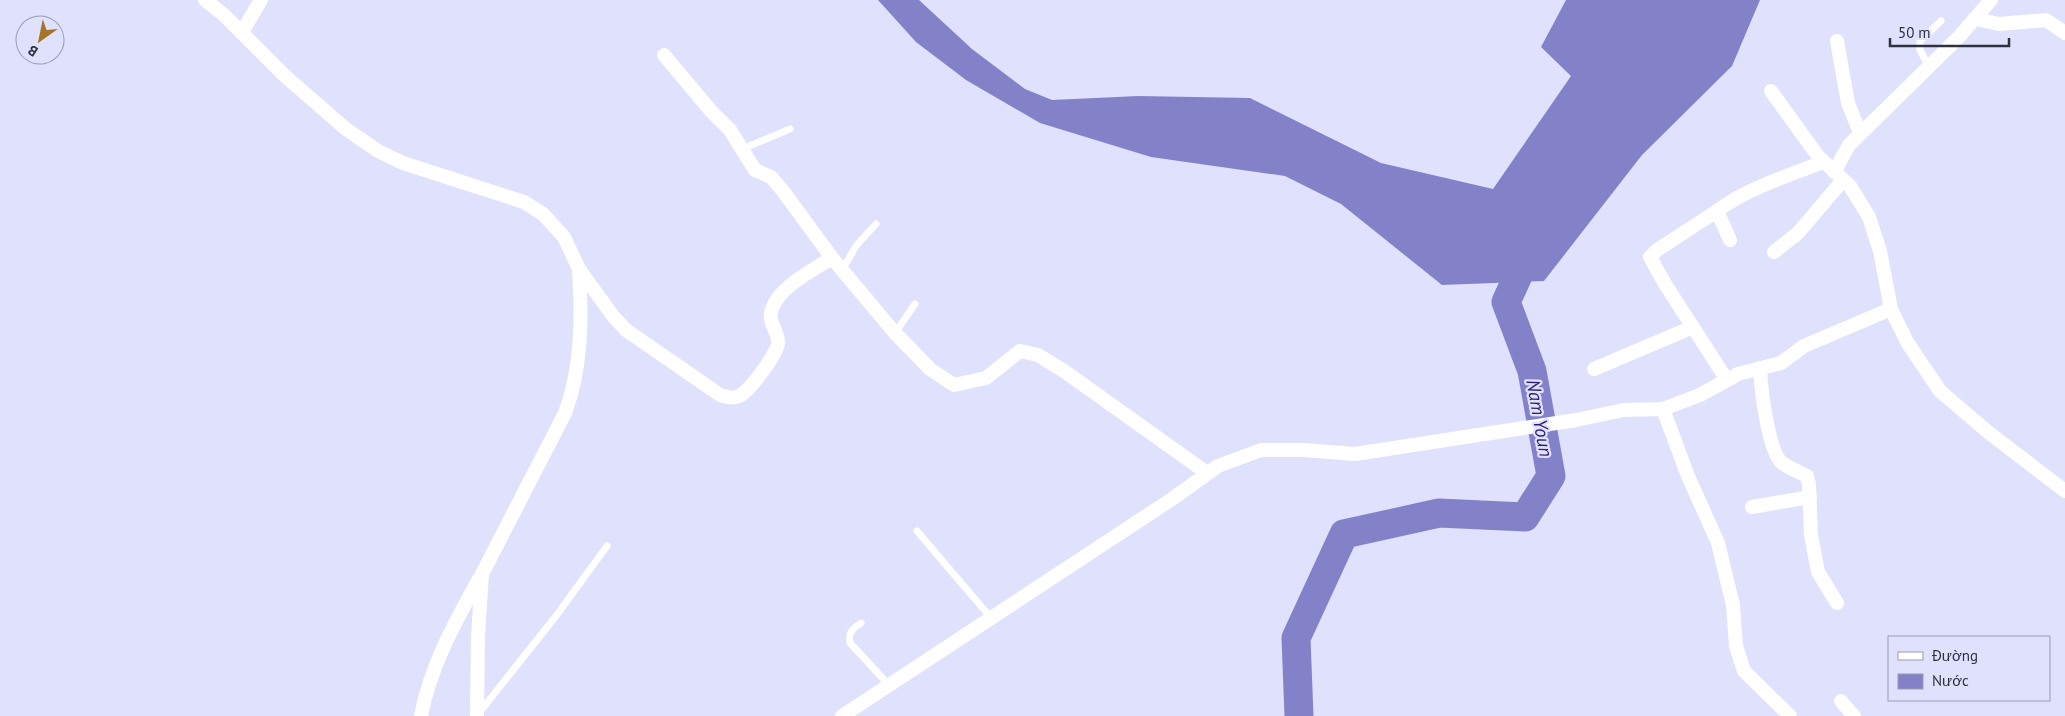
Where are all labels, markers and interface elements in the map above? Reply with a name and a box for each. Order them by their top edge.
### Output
north arrow [15,15,65,65]
scale bar [1890,15,2009,47]
text: 50 m [1898,23,1931,42]
text: B [25,41,41,61]
water label: Nam Youn [1521,377,1559,459]
legend [1888,636,2050,701]
text: Đường [1931,646,1978,665]
text: Nước [1932,671,1969,690]

